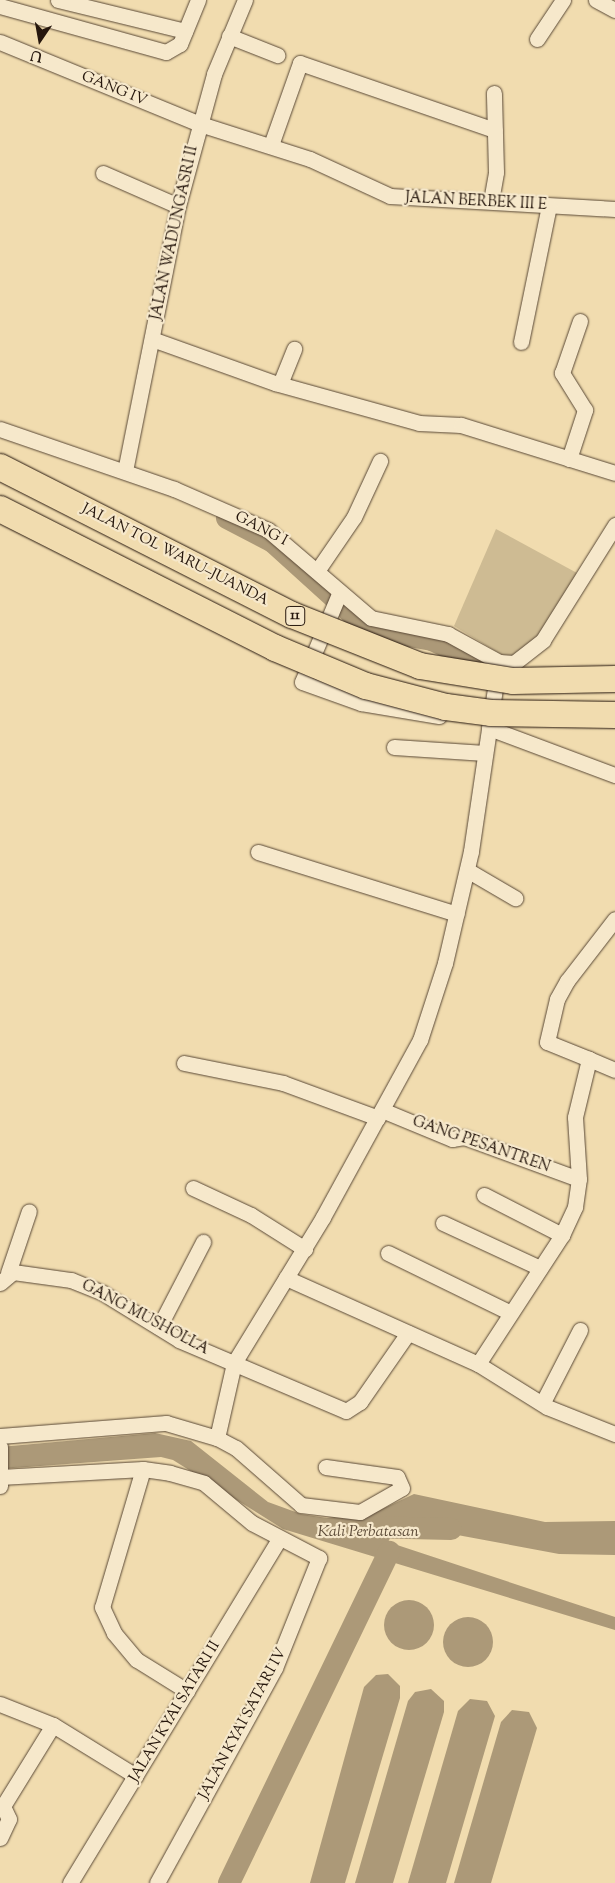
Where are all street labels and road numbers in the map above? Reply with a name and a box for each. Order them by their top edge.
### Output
street label: GANG IV [79,68,149,110]
street label: JALAN WADUNGASRI II [148,144,202,322]
street label: JALAN BERBEK III E [405,189,547,215]
street label: JALAN TOL WARU–JUANDA [79,500,271,610]
street label: GANG I [232,508,290,550]
road number: 11 [285,604,305,628]
street label: GANG PESANTREN [410,1113,552,1177]
street label: GANG MUSHOLLA [78,1277,212,1359]
street label: JALAN KYAI SATARI II [126,1638,224,1786]
street label: JALAN KYAI SATARI IV [195,1645,291,1803]

